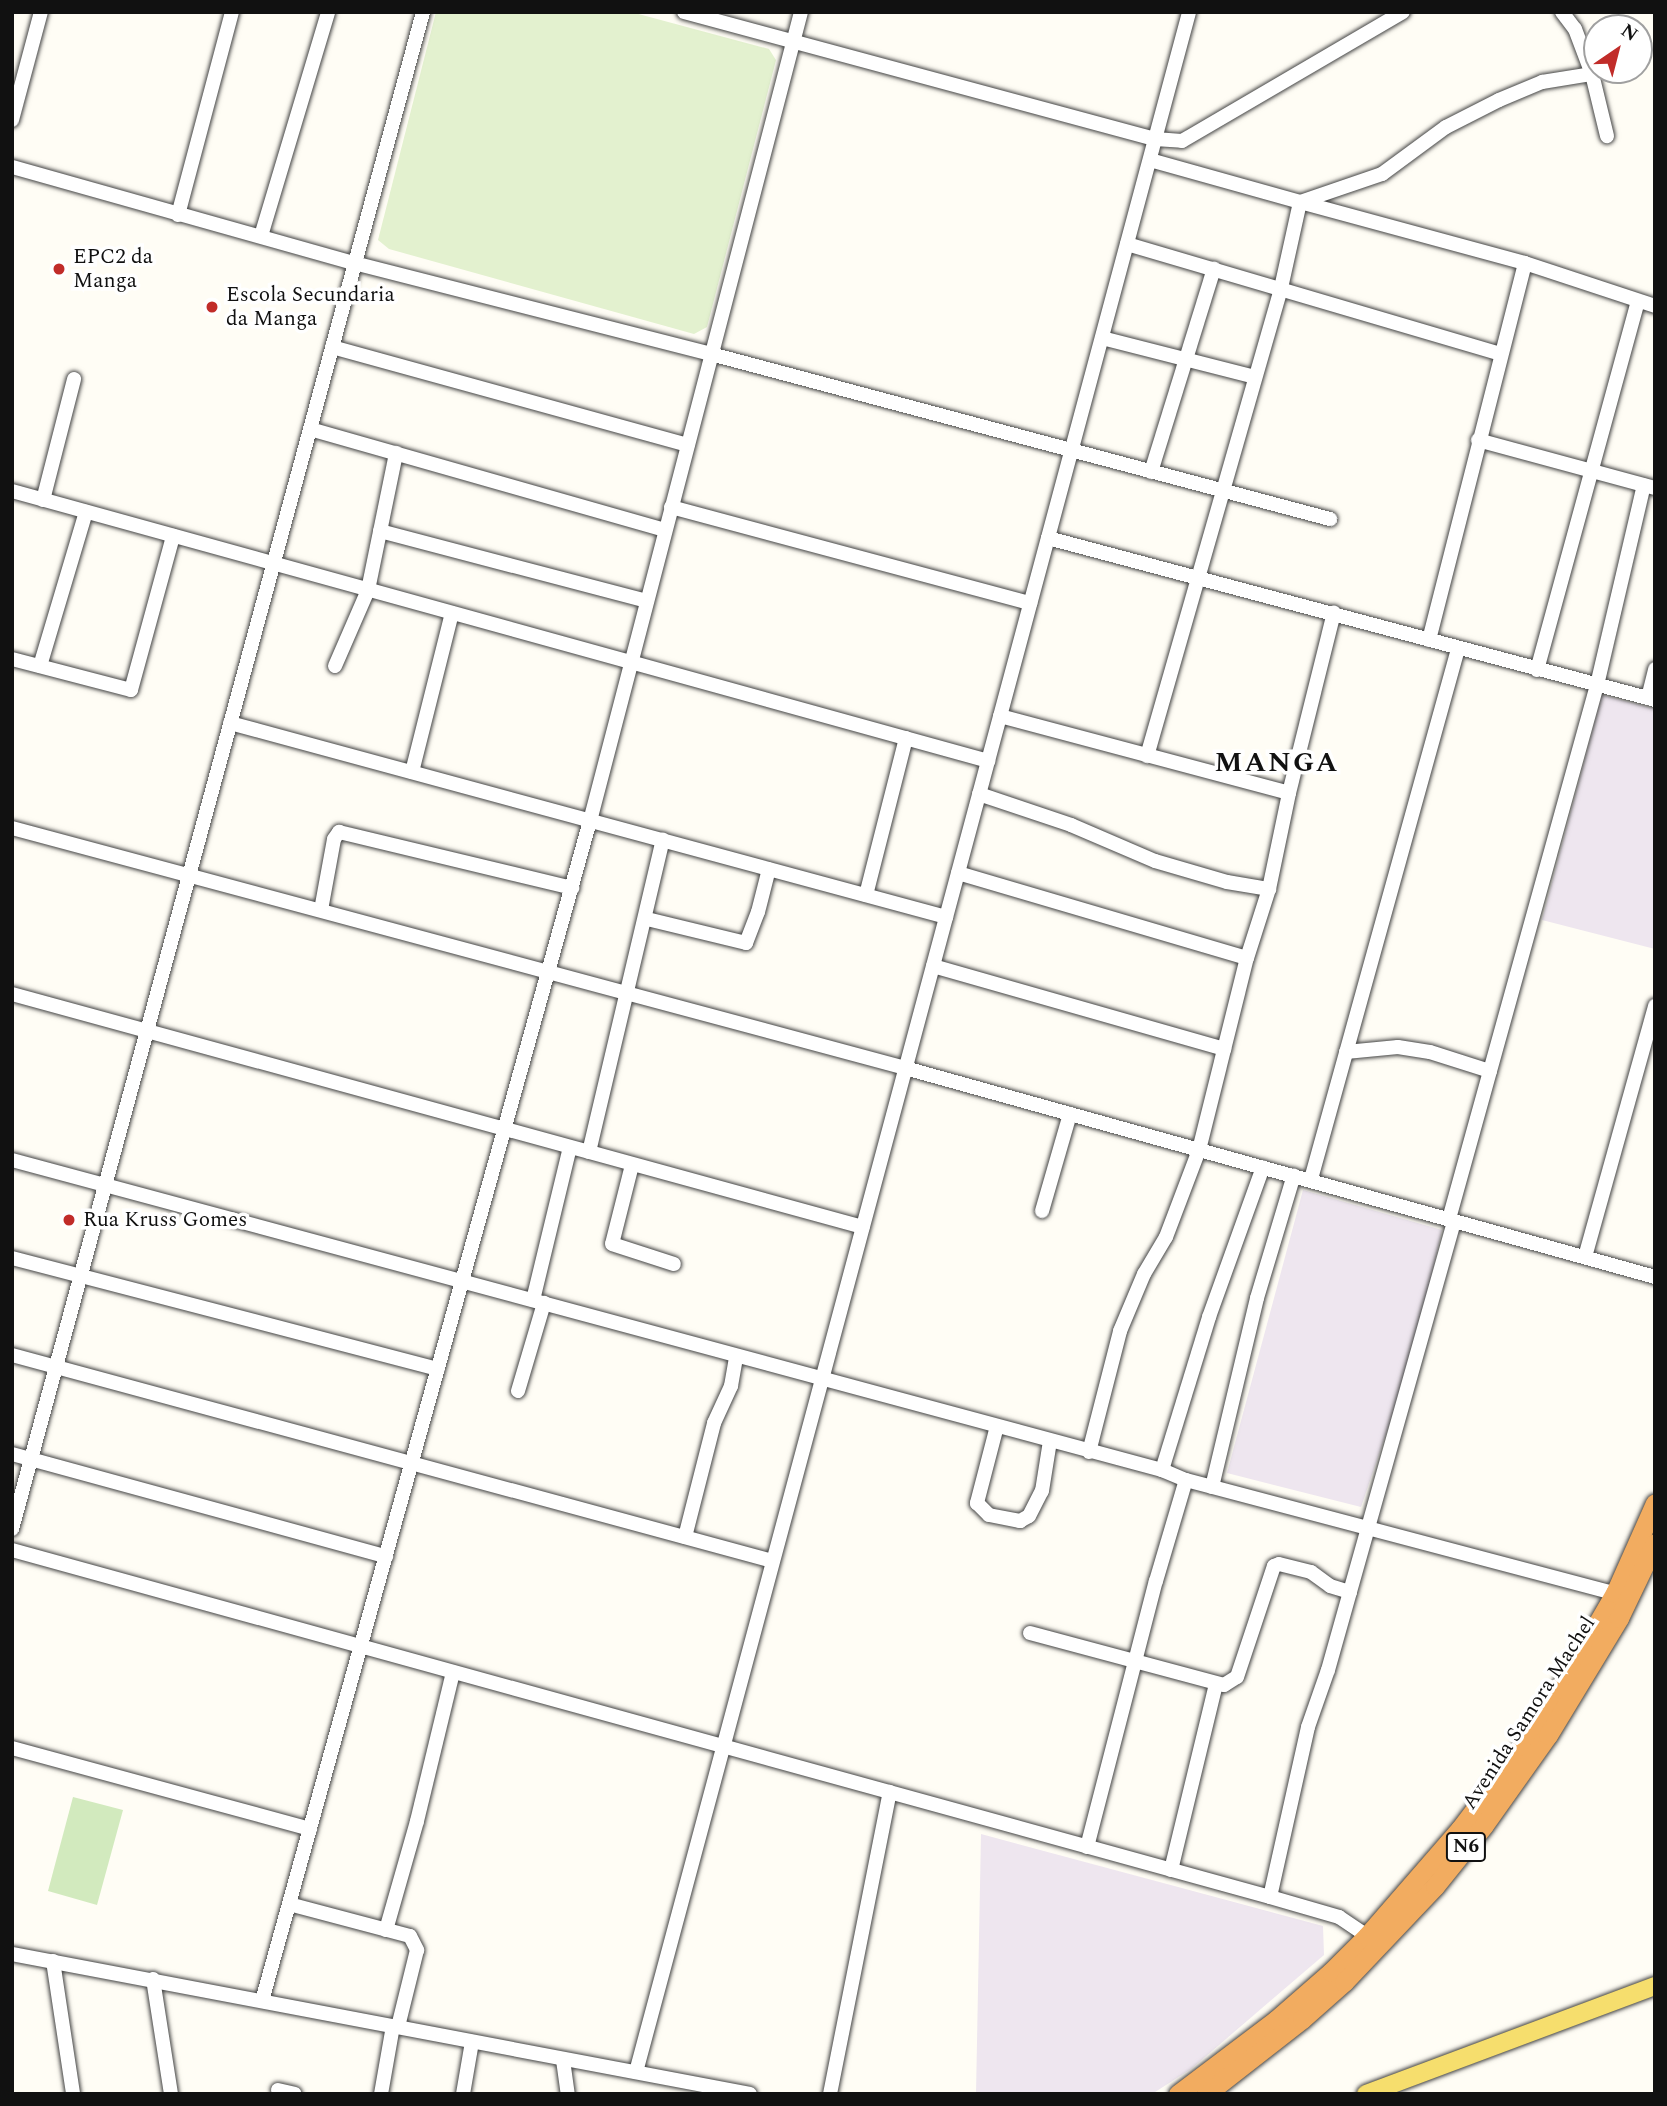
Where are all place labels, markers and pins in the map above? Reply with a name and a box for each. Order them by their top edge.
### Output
place label: EPC2 da Manga [73,244,153,294]
marker: EPC2 da Manga [51,261,67,277]
place label: Escola Secundaria da Manga [226,282,395,332]
marker: Escola Secundaria da Manga [204,299,220,315]
place label: Rua Kruss Gomes [83,1207,247,1233]
marker: Rua Kruss Gomes [61,1212,77,1228]

